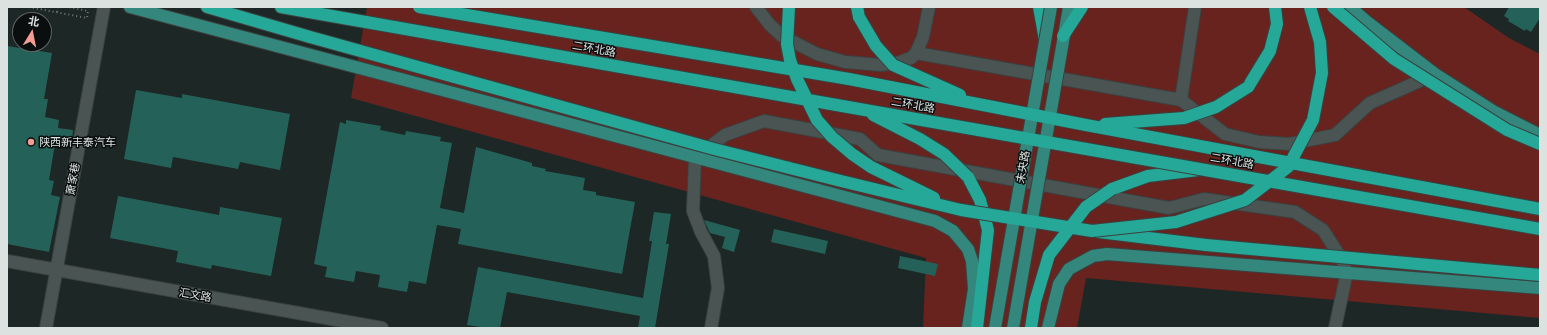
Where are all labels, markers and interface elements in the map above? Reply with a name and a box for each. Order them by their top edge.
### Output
north arrow [12,12,52,52]
text: 北 [27,13,41,28]
street label: 二环北路 [571,39,617,59]
street label: 二环北路 [890,95,936,115]
place label: 陕西新丰泰汽车 [39,135,116,149]
marker: 陕西新丰泰汽车 [26,137,36,147]
street label: 未央路 [1014,150,1032,184]
street label: 二环北路 [1209,151,1255,171]
street label: 萧家巷 [64,162,82,196]
street label: 汇文路 [178,286,212,304]

